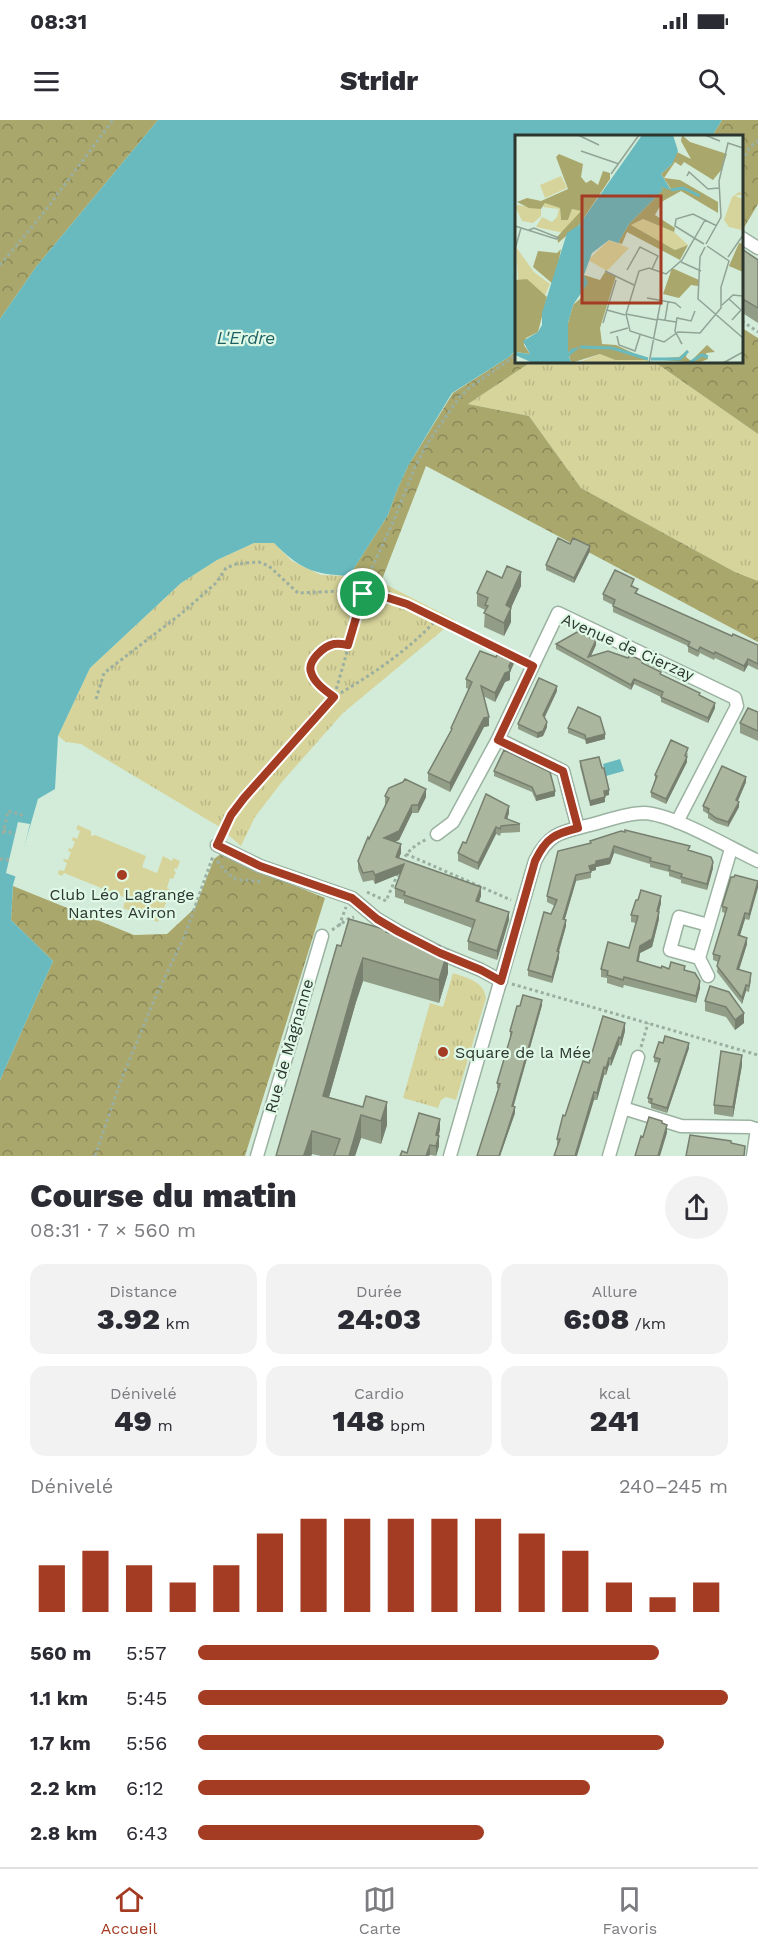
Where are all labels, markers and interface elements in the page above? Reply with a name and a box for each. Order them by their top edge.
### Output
text: 08:31 [30,9,87,34]
icon: menu [30,65,63,98]
text: Stridr [340,65,418,97]
icon: search [695,65,728,98]
inset map [515,135,743,363]
water label: L'Erdre [217,327,275,348]
pin [337,568,388,619]
icon: arrive [346,577,379,610]
street label: Avenue de Cierzay [559,609,698,685]
marker: Club Léo Lagrange Nantes Aviron [115,868,129,882]
place label: Club Léo Lagrange Nantes Aviron [50,885,195,922]
street label: Rue de Magnanne [261,977,317,1115]
place label: Square de la Mée [455,1043,591,1062]
marker: Square de la Mée [436,1045,450,1059]
text: Course du matin [30,1176,297,1215]
button: share [665,1176,728,1239]
text: 08:31 · 7 × 560 m [30,1218,196,1242]
text: Distance [109,1282,177,1301]
text: Durée [356,1282,402,1301]
text: Allure [592,1282,638,1301]
text: 3.92 [97,1301,160,1336]
text: 24:03 [337,1301,421,1336]
text: 6:08 [563,1301,629,1336]
text: km [160,1314,190,1333]
text: /km [629,1314,666,1333]
text: Dénivelé [110,1384,177,1403]
text: Cardio [354,1384,404,1403]
text: kcal [599,1384,631,1403]
text: 49 [114,1403,152,1438]
text: 148 [333,1403,385,1438]
text: 241 [590,1403,640,1438]
text: m [152,1416,173,1435]
text: bpm [385,1416,425,1435]
text: Dénivelé [30,1474,113,1498]
text: 240–245 m [619,1474,728,1498]
text: 560 m [30,1641,91,1665]
text: 5:57 [126,1641,166,1665]
text: 1.1 km [30,1686,88,1710]
text: 5:45 [126,1686,167,1710]
text: 1.7 km [30,1731,91,1755]
text: 5:56 [126,1731,167,1755]
text: 2.2 km [30,1776,97,1800]
text: 6:12 [126,1776,164,1800]
text: 2.8 km [30,1821,97,1845]
text: 6:43 [126,1821,168,1845]
tab: Accueil [101,1883,157,1938]
tab: Carte [359,1883,401,1938]
tab: Favoris [602,1883,657,1938]

